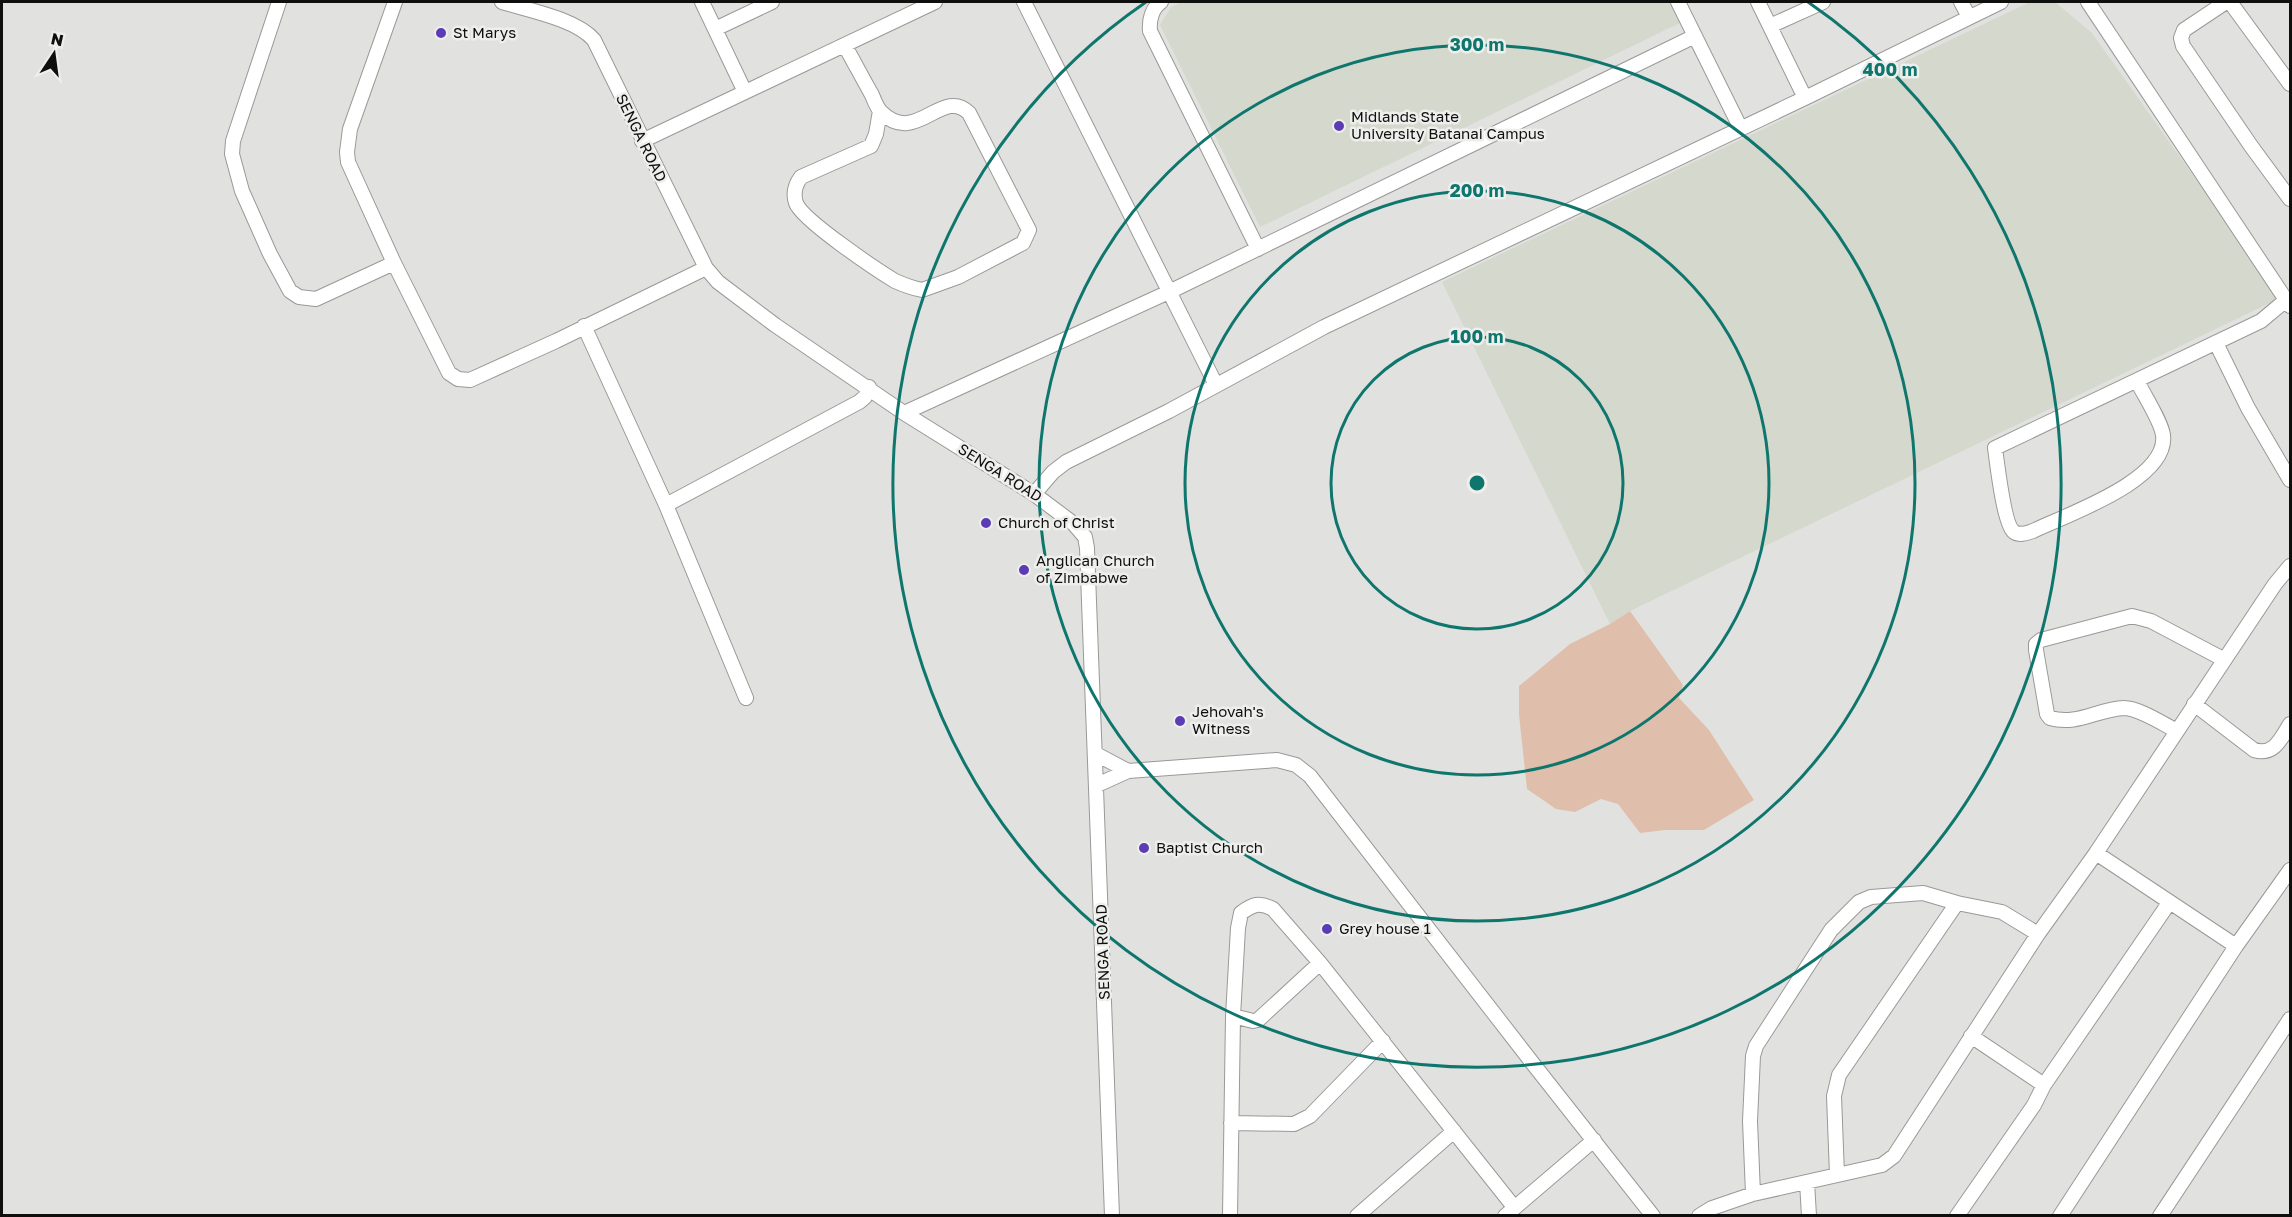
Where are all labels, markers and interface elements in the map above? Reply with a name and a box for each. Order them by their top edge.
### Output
place label: St Marys [453,23,516,41]
north arrow [24,24,84,84]
marker: St Marys [434,26,448,40]
text: N [49,28,66,50]
text: 300 m [1450,33,1504,55]
text: 400 m [1863,58,1917,80]
street label: SENGA ROAD [613,91,671,185]
place label: Midlands State University Batanai Campus [1351,107,1545,142]
marker: Midlands State University Batanai Campus [1332,119,1346,133]
text: 200 m [1450,179,1504,201]
text: 100 m [1451,325,1503,347]
street label: SENGA ROAD [955,439,1046,505]
centre of rings [1467,473,1487,493]
place label: Church of Christ [998,513,1115,531]
marker: Church of Christ [979,516,993,530]
place label: Anglican Church of Zimbabwe [1036,551,1155,586]
marker: Anglican Church of Zimbabwe [1017,563,1031,577]
place label: Jehovah's Witness [1192,702,1264,737]
marker: Jehovah's Witness [1173,714,1187,728]
place label: Baptist Church [1156,838,1263,856]
marker: Baptist Church [1137,841,1151,855]
street label: SENGA ROAD [1091,904,1113,1000]
place label: Grey house 1 [1339,919,1431,937]
marker: Grey house 1 [1320,922,1334,936]

